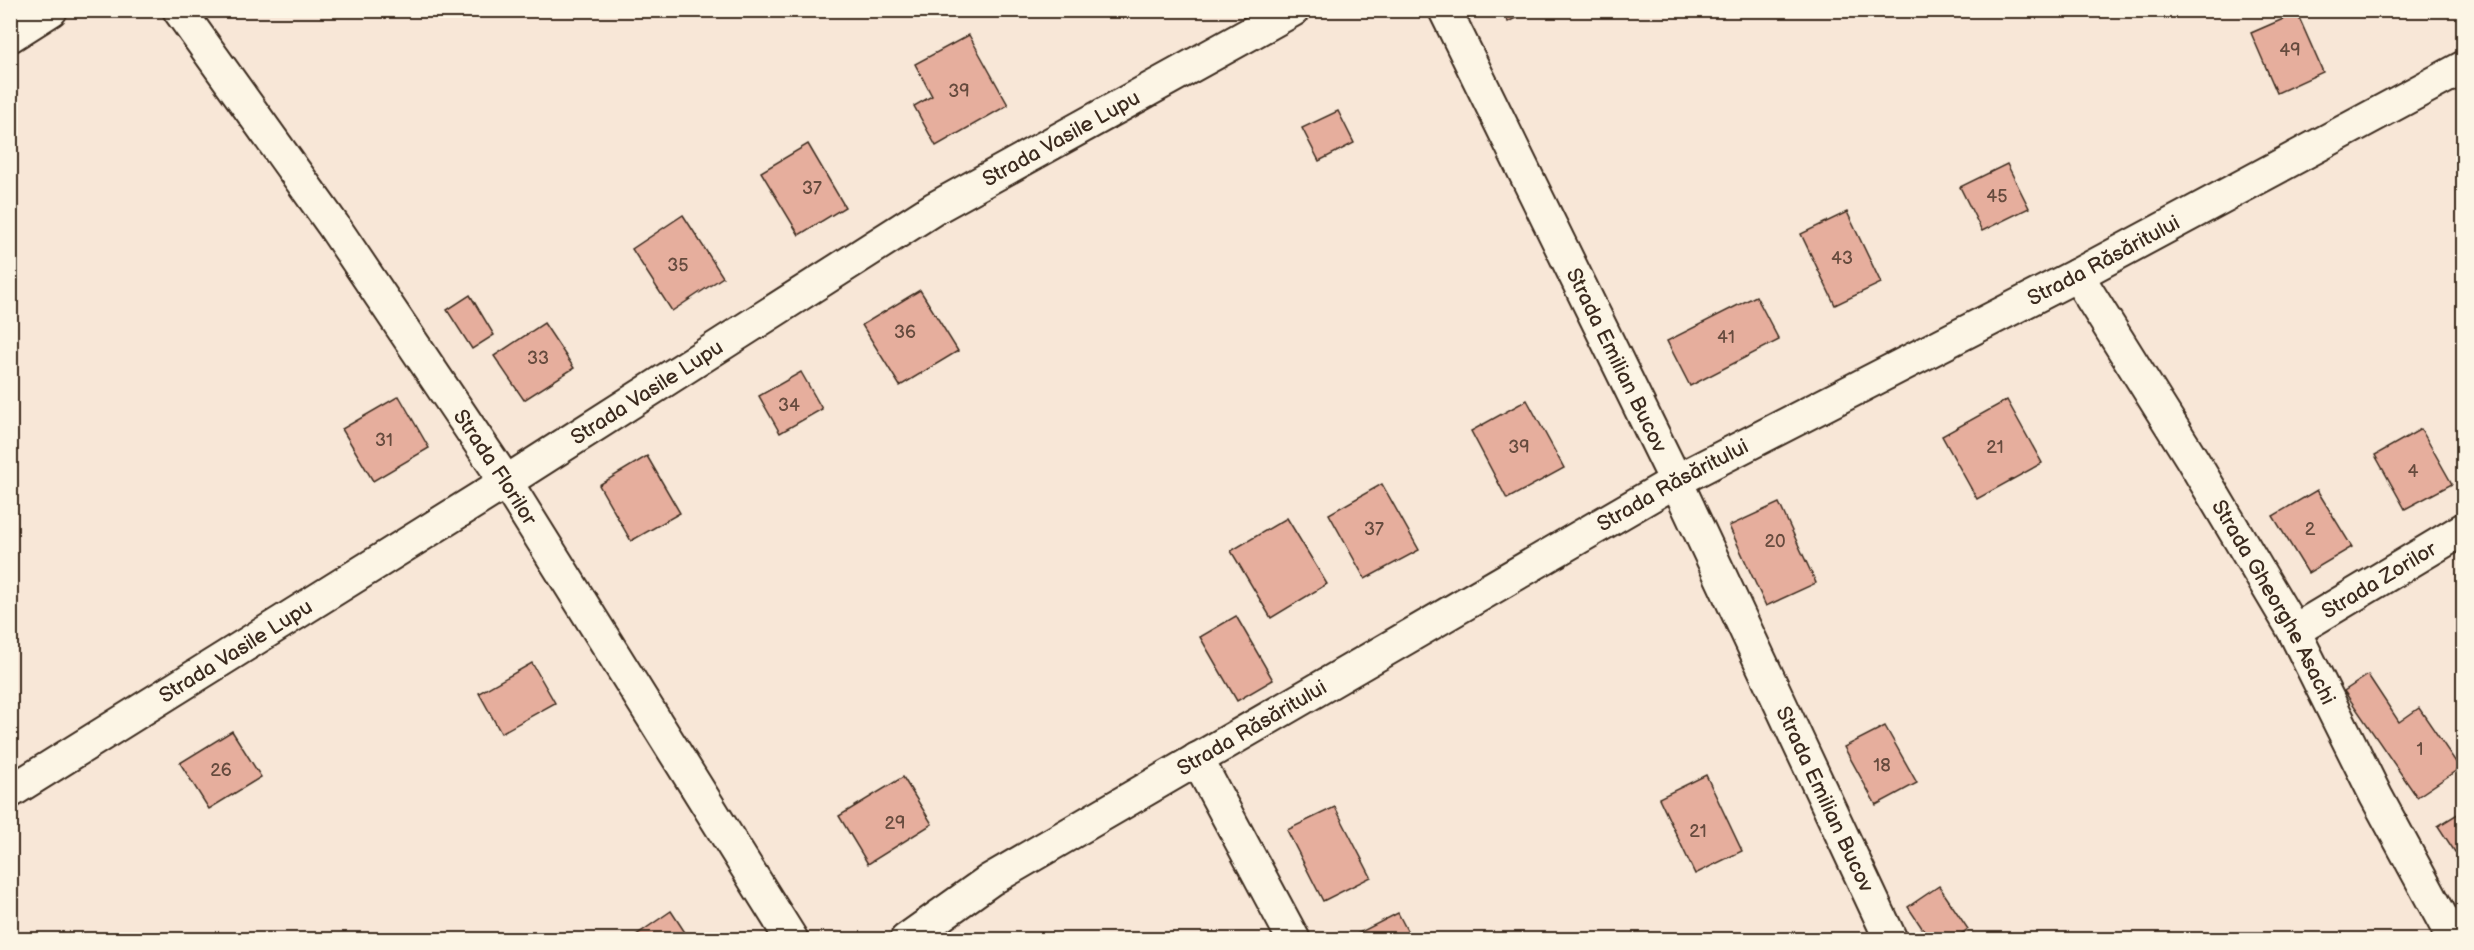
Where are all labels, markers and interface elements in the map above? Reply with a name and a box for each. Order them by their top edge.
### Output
house number: 49 [2279,40,2301,61]
house number: 39 [948,81,970,102]
street label: Strada Vasile Lupu [978,85,1144,192]
house number: 37 [802,178,822,199]
house number: 45 [1986,186,2008,207]
street label: Strada Răsăritului [2023,210,2184,311]
house number: 43 [1831,248,1853,269]
house number: 35 [667,255,689,276]
street label: Strada Emilian Bucov [1561,264,1672,457]
house number: 36 [894,322,916,343]
house number: 41 [1717,327,1735,348]
street label: Strada Vasile Lupu [566,335,728,450]
house number: 33 [527,348,549,369]
house number: 34 [778,395,800,416]
street label: Strada Florilor [448,405,542,530]
house number: 31 [375,430,393,451]
street label: Strada Răsăritului [1593,434,1753,537]
house number: 39 [1508,437,1530,458]
house number: 21 [1986,437,2004,458]
house number: 4 [2408,461,2419,482]
street label: Strada Gheorghe Asachi [2206,496,2341,709]
house number: 37 [1364,519,1384,540]
house number: 2 [2305,519,2316,540]
house number: 20 [1764,531,1786,552]
street label: Strada Zorilor [2317,536,2441,624]
street label: Strada Vasile Lupu [155,594,317,709]
street label: Strada Răsăritului [1173,675,1331,781]
street label: Strada Emilian Bucov [1770,703,1879,897]
house number: 1 [2417,739,2423,760]
house number: 18 [1873,755,1891,776]
house number: 26 [210,760,232,781]
house number: 29 [884,813,906,834]
house number: 21 [1689,821,1707,842]

